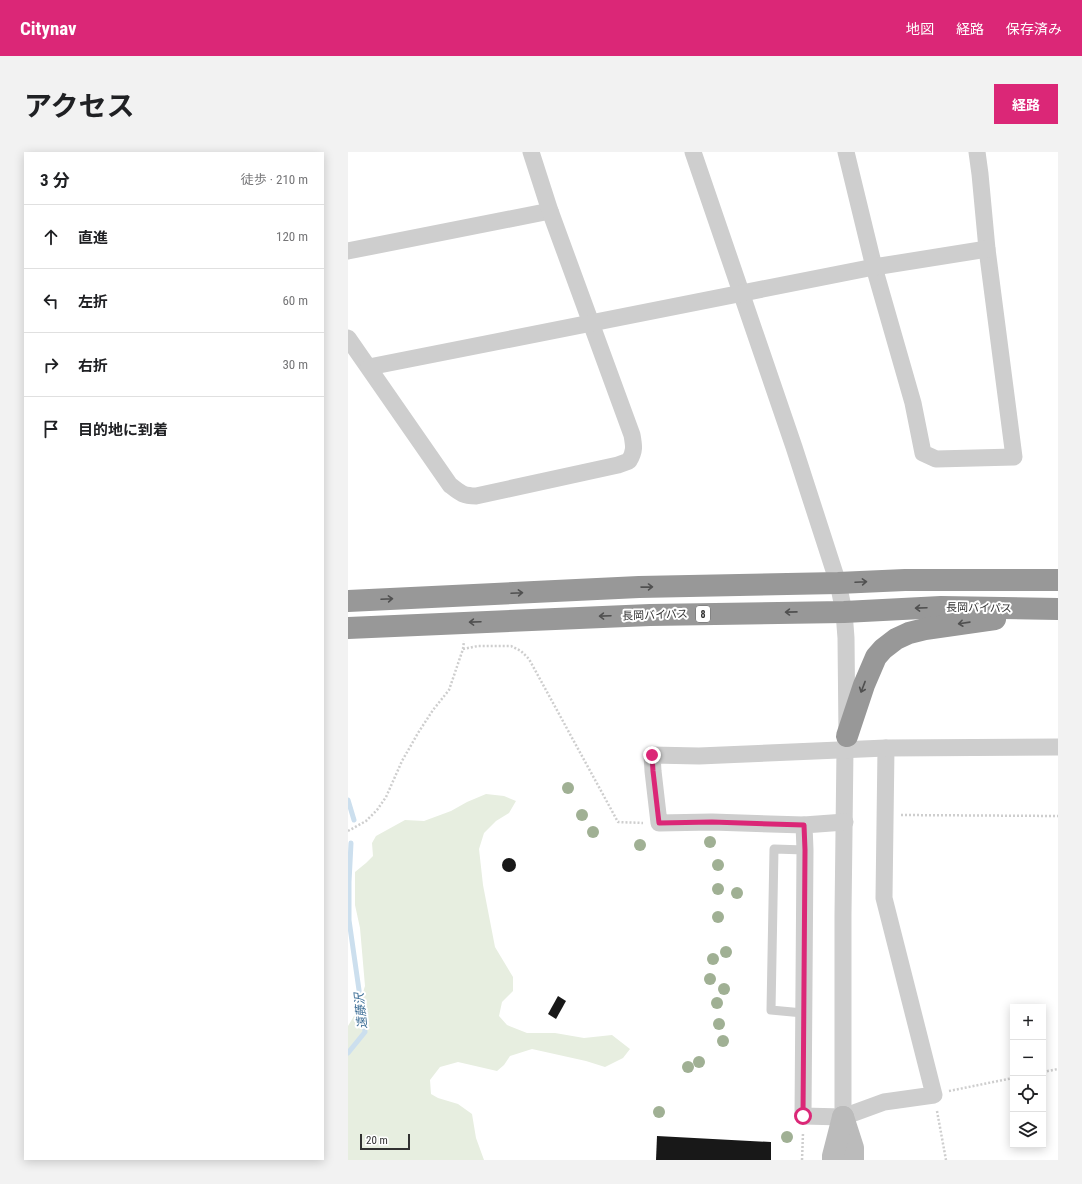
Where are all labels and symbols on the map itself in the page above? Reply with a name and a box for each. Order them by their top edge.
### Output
one-way arrow [854,578,867,586]
one-way arrow [640,583,653,591]
one-way arrow [510,589,523,596]
one-way arrow [380,595,393,602]
street label: 長岡バイパス [946,601,1012,615]
one-way arrow [915,604,928,612]
road number: 8 [696,606,710,622]
street label: 長岡バイパス [622,607,688,623]
one-way arrow [785,608,798,616]
one-way arrow [599,613,612,620]
one-way arrow [469,618,482,626]
one-way arrow [958,619,971,627]
one-way arrow [859,681,867,693]
route end [643,746,661,764]
water label: 遠藤沢 [352,990,370,1030]
route start [794,1107,812,1125]
scale bar [360,1132,410,1151]

